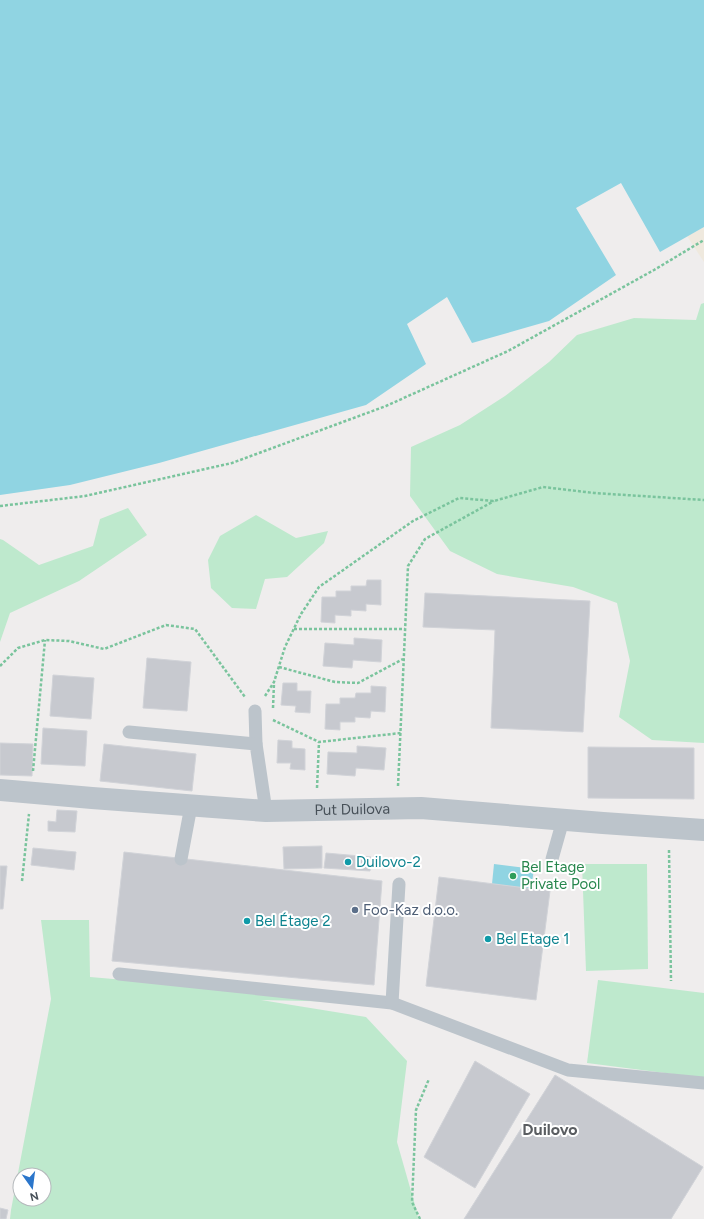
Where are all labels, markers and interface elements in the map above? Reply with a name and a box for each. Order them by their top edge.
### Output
street label: Put Duilova [314,800,390,819]
place label: Duilovo-2 [356,853,421,871]
marker: Duilovo-2 [343,857,353,867]
place label: Bel Etage Private Pool [521,858,600,893]
marker: Bel Etage Private Pool [508,871,518,881]
place label: Foo-Kaz d.o.o. [363,901,458,919]
marker: Foo-Kaz d.o.o. [350,905,360,915]
place label: Bel Étage 2 [255,912,331,930]
marker: Bel Étage 2 [242,916,252,926]
place label: Bel Etage 1 [496,930,569,948]
marker: Bel Etage 1 [483,934,493,944]
district label: Duilovo [522,1120,578,1139]
north arrow [12,1167,52,1207]
text: N [29,1189,40,1204]

